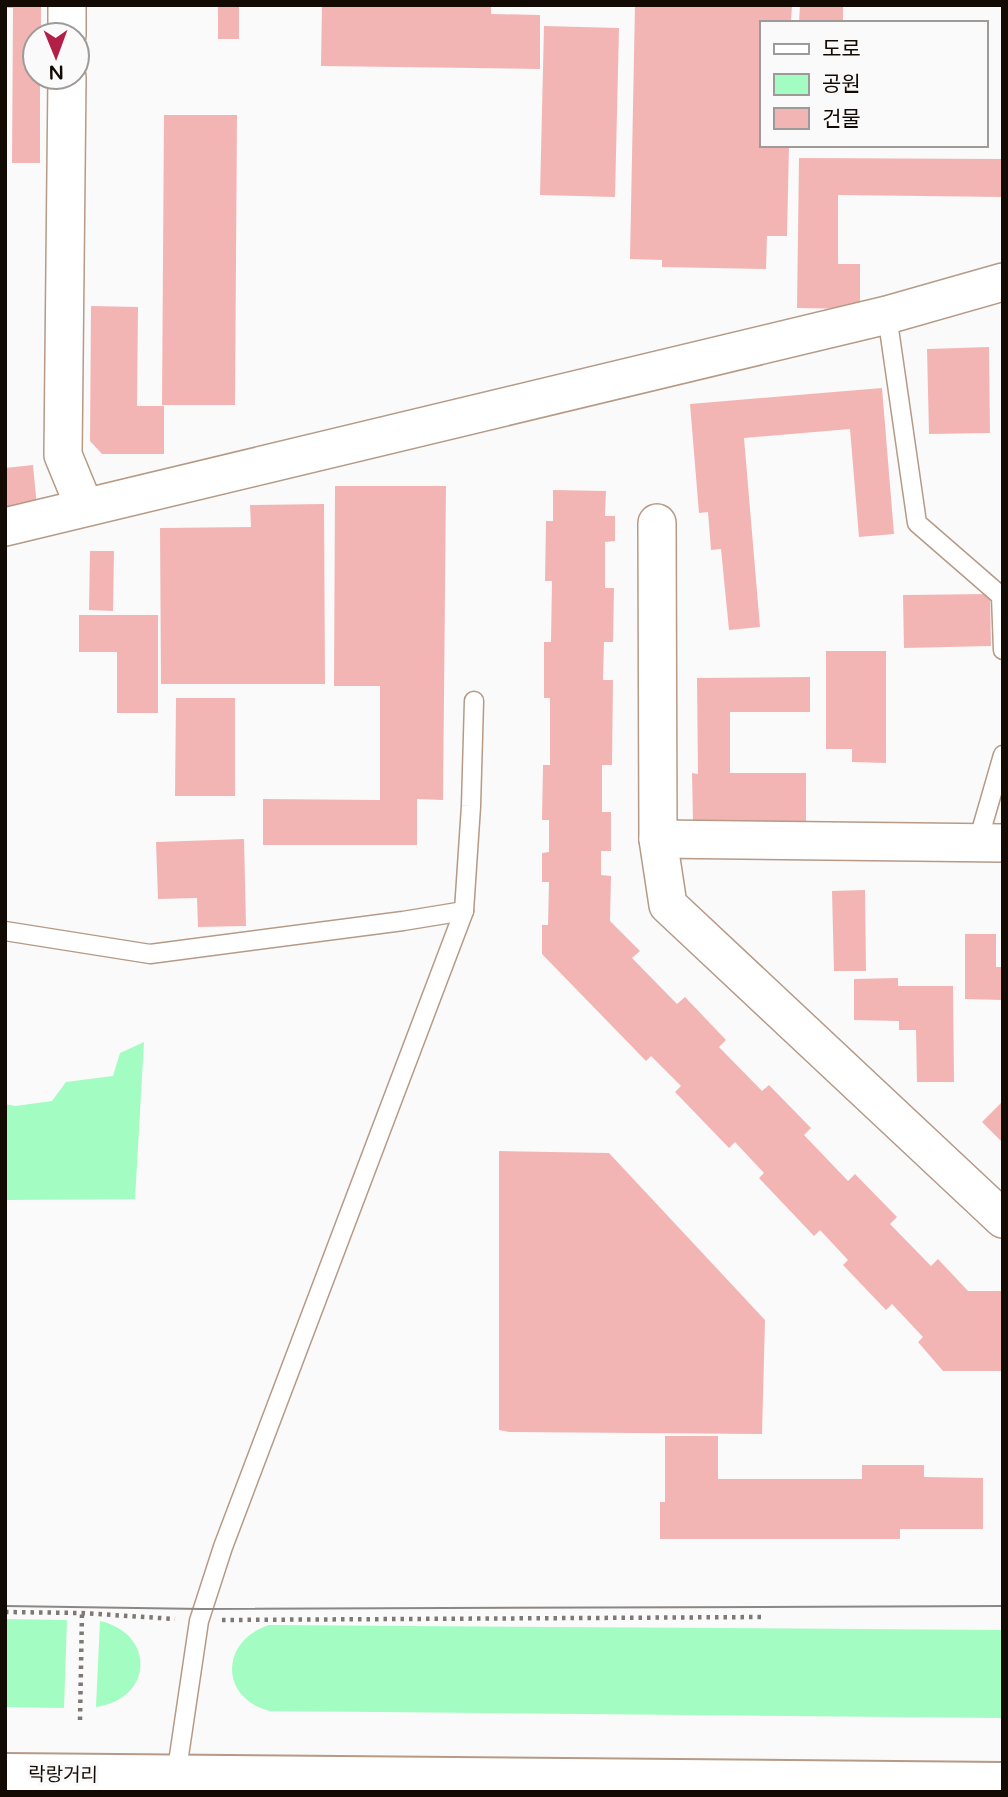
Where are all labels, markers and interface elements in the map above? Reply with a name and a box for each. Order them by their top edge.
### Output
north arrow [21,21,91,91]
legend [760,21,987,147]
text: 도로 [822,37,861,62]
text: N [48,61,64,83]
text: 공원 [822,72,861,97]
text: 건물 [822,107,861,132]
street label: 락랑거리 [28,1763,98,1787]

